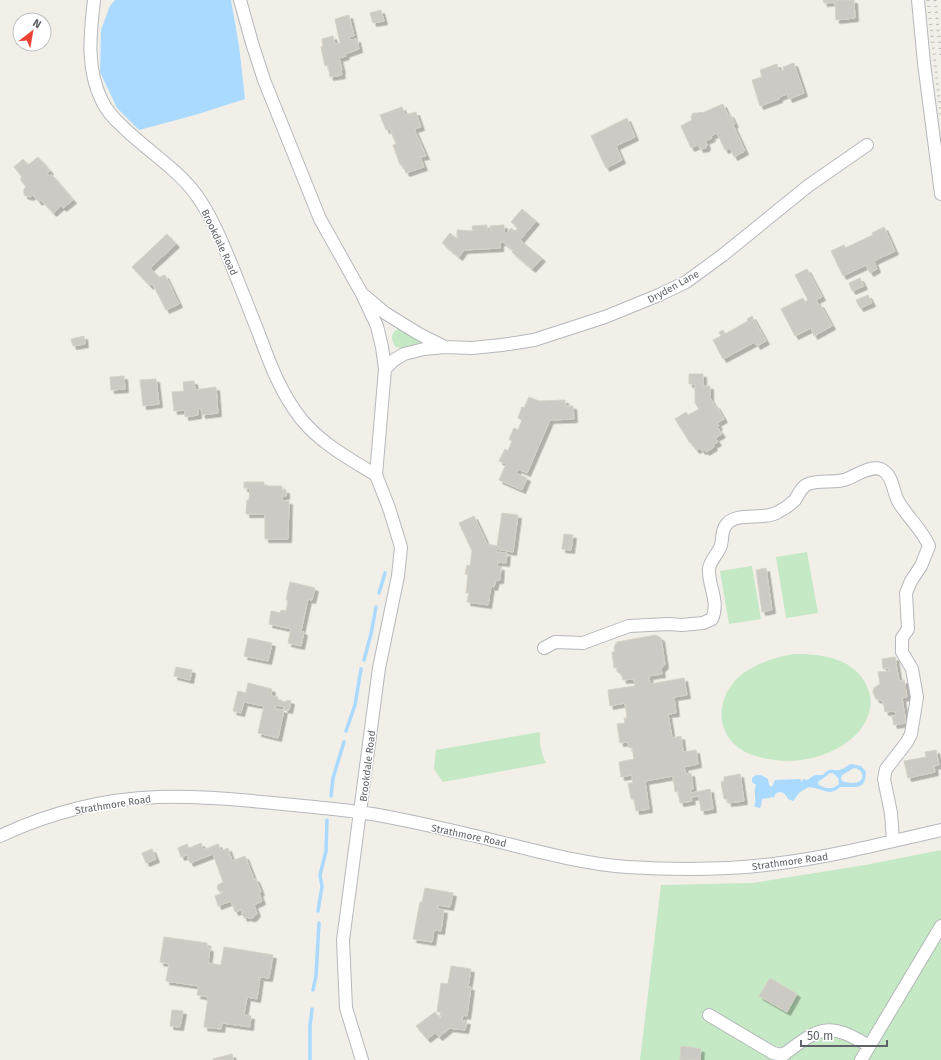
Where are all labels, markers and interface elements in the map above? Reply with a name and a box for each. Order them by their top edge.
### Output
north arrow [12,12,52,52]
text: N [30,16,43,31]
street label: Brookdale Road [199,207,240,277]
street label: Dryden Lane [646,268,701,306]
street label: Brookdale Road [358,730,378,802]
street label: Strathmore Road [74,793,152,817]
street label: Strathmore Road [430,822,508,850]
street label: Strathmore Road [751,851,829,873]
scale bar [801,1022,887,1048]
text: 50 m [807,1029,833,1043]

